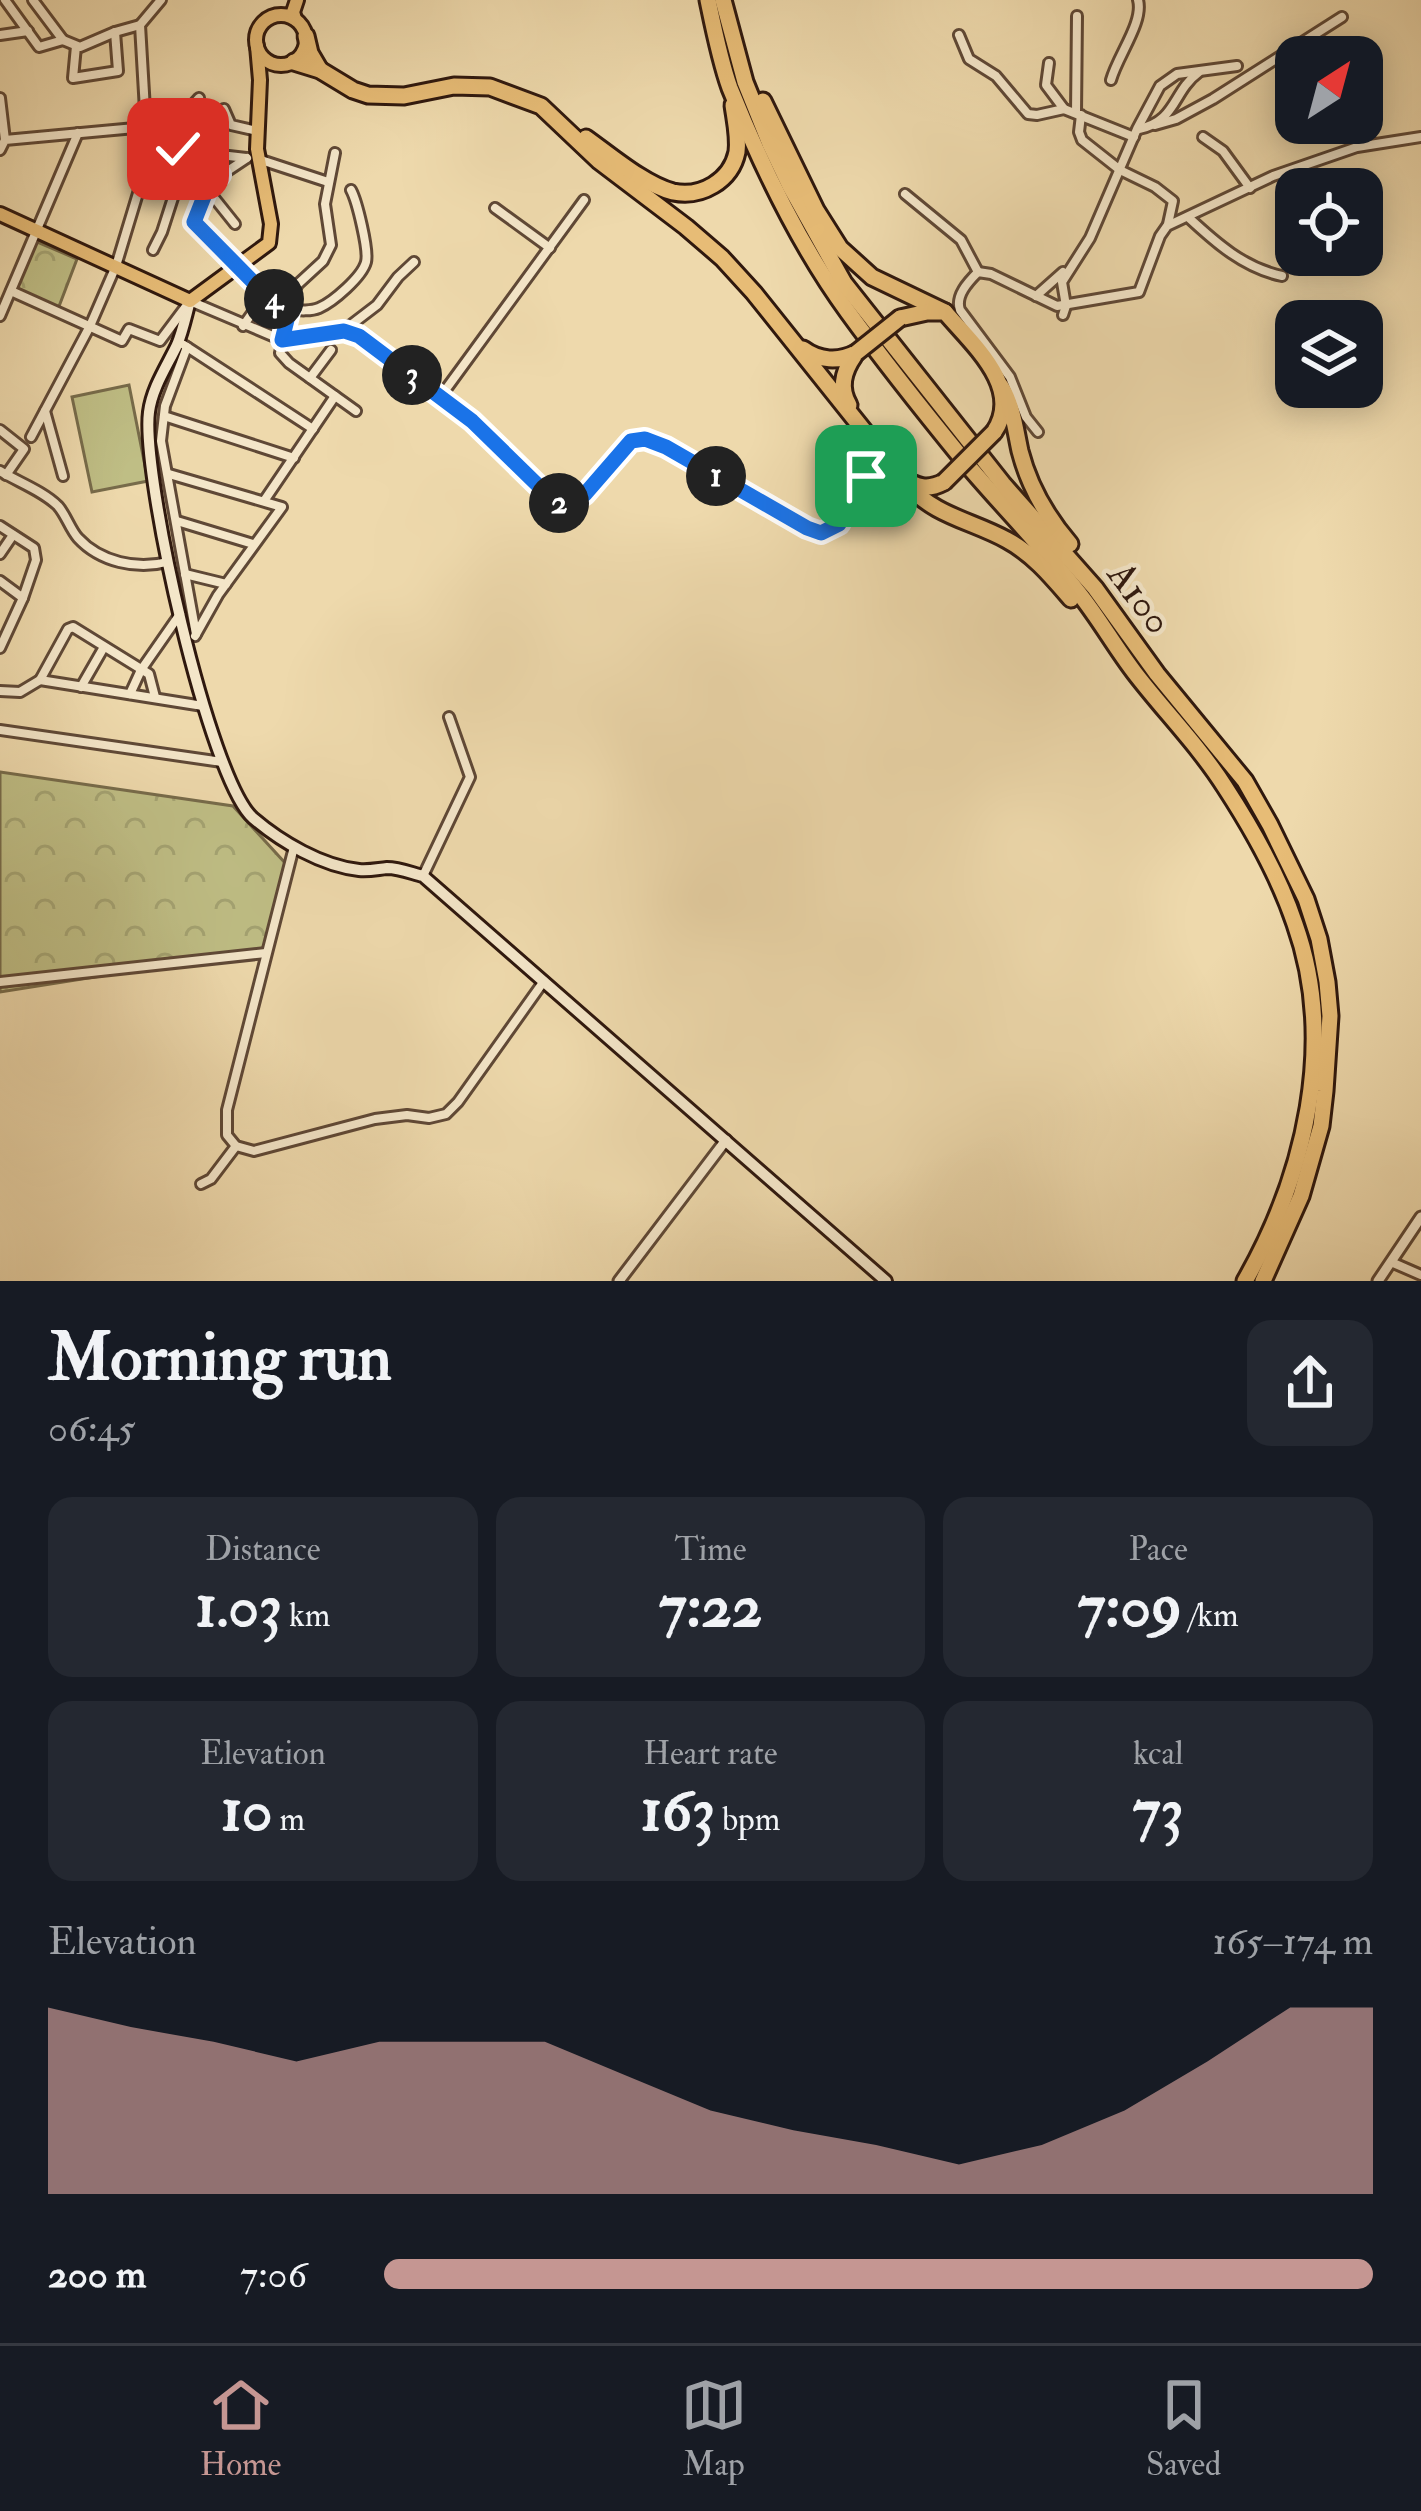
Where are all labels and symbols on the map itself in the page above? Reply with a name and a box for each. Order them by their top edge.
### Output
north arrow [1275,36,1383,144]
pin [127,98,229,200]
pin: 4 [244,269,304,329]
pin: 3 [382,345,442,405]
pin [815,425,917,527]
pin: 1 [686,446,746,506]
pin: 2 [529,473,589,533]
street label: A100 [1096,551,1183,644]

